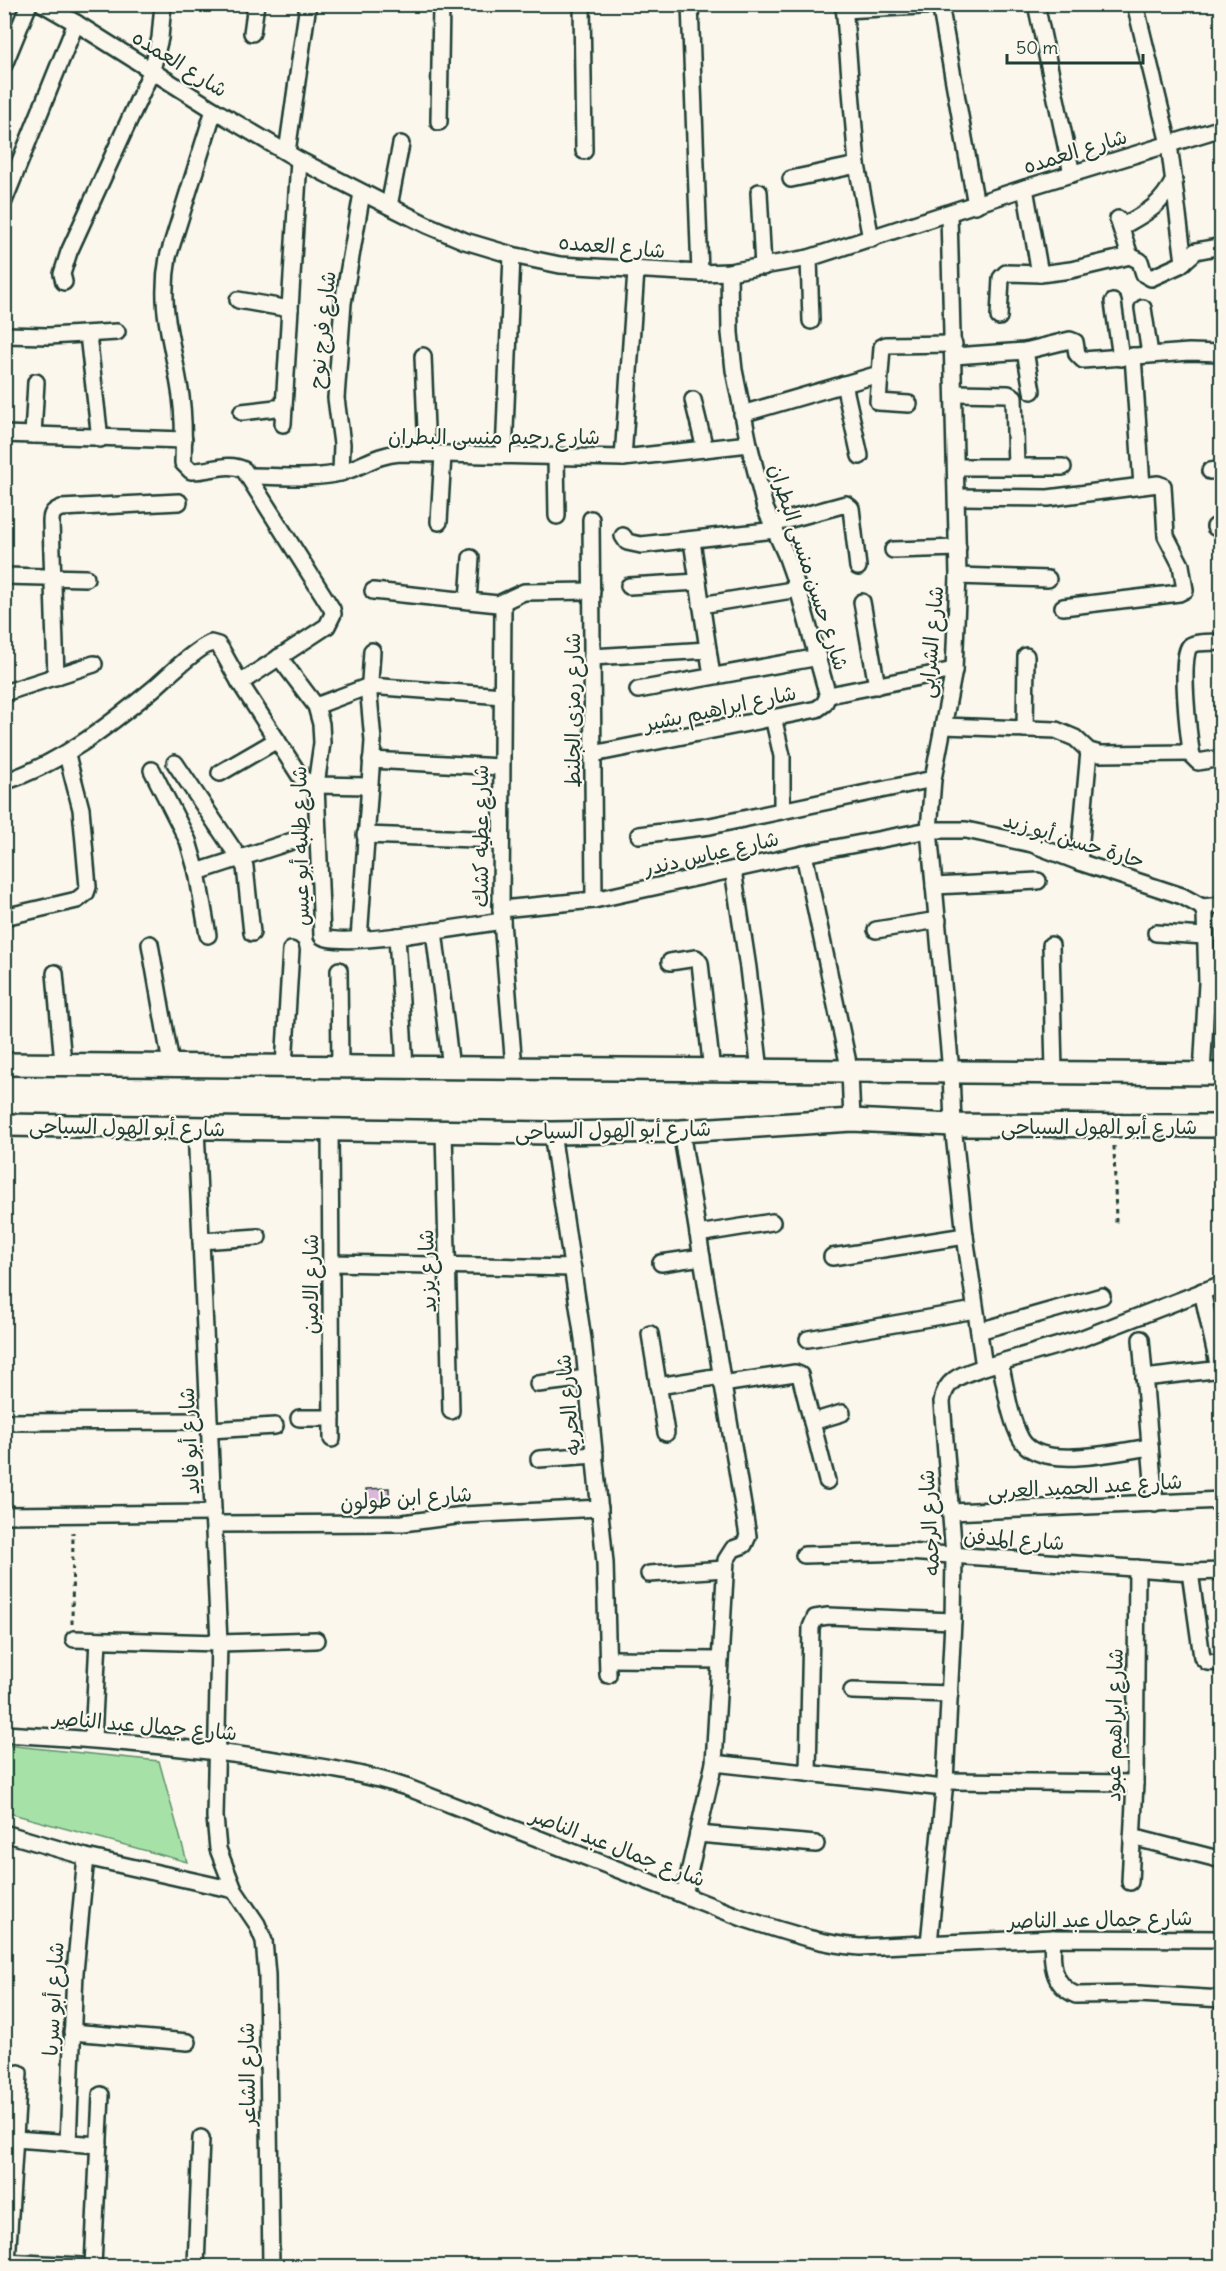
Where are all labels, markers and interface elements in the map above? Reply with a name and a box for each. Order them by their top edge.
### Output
street label: شارع العمده [126,23,233,105]
scale bar [1007,27,1144,65]
text: 50 m [1016,36,1058,59]
street label: شارع العمده [1020,122,1131,181]
street label: شارع العمده [557,228,667,266]
street label: شارع فرج نوح [302,270,344,391]
street label: شارع رحيم منسى البطران [388,423,600,453]
street label: شارع حسن منسى البطران [761,460,855,674]
street label: شارع الشرابى [913,585,951,699]
street label: شارع رمزى الجلنط [559,632,588,788]
street label: شارع ابراهيم بشير [640,679,799,741]
street label: شارع عطيه كشك [467,765,496,907]
street label: شارع طلبه أبو عيس [285,766,317,926]
street label: حارة حسن أبو زيد [1000,806,1148,874]
street label: شارع عباس دندر [640,824,782,884]
street label: شارع أبو الهول السياحى [29,1112,225,1144]
street label: شارع أبو الهول السياحى [1001,1113,1197,1142]
street label: شارع أبو الهول السياحى [515,1115,711,1147]
street label: شارع يزيد [412,1229,444,1313]
street label: شارع الامين [297,1234,326,1334]
street label: شارع الحريه [549,1353,589,1457]
street label: شارع أبو فايد [173,1387,207,1495]
street label: شارع عبد الحميد العربى [987,1467,1183,1507]
street label: شارع الرحمه [913,1469,947,1577]
street label: شارع ابن طولون [339,1480,473,1518]
street label: شارع المدفن [962,1522,1065,1558]
street label: شارع ابراهيم عبود [1099,1648,1132,1802]
street label: شارع جمال عبد الناصر [50,1703,238,1749]
street label: شارع جمال عبد الناصر [524,1801,709,1895]
street label: شارع جمال عبد الناصر [1005,1904,1193,1936]
street label: شارع أبو سريا [37,1941,71,2057]
street label: شارع الشاعر [233,2022,263,2128]

